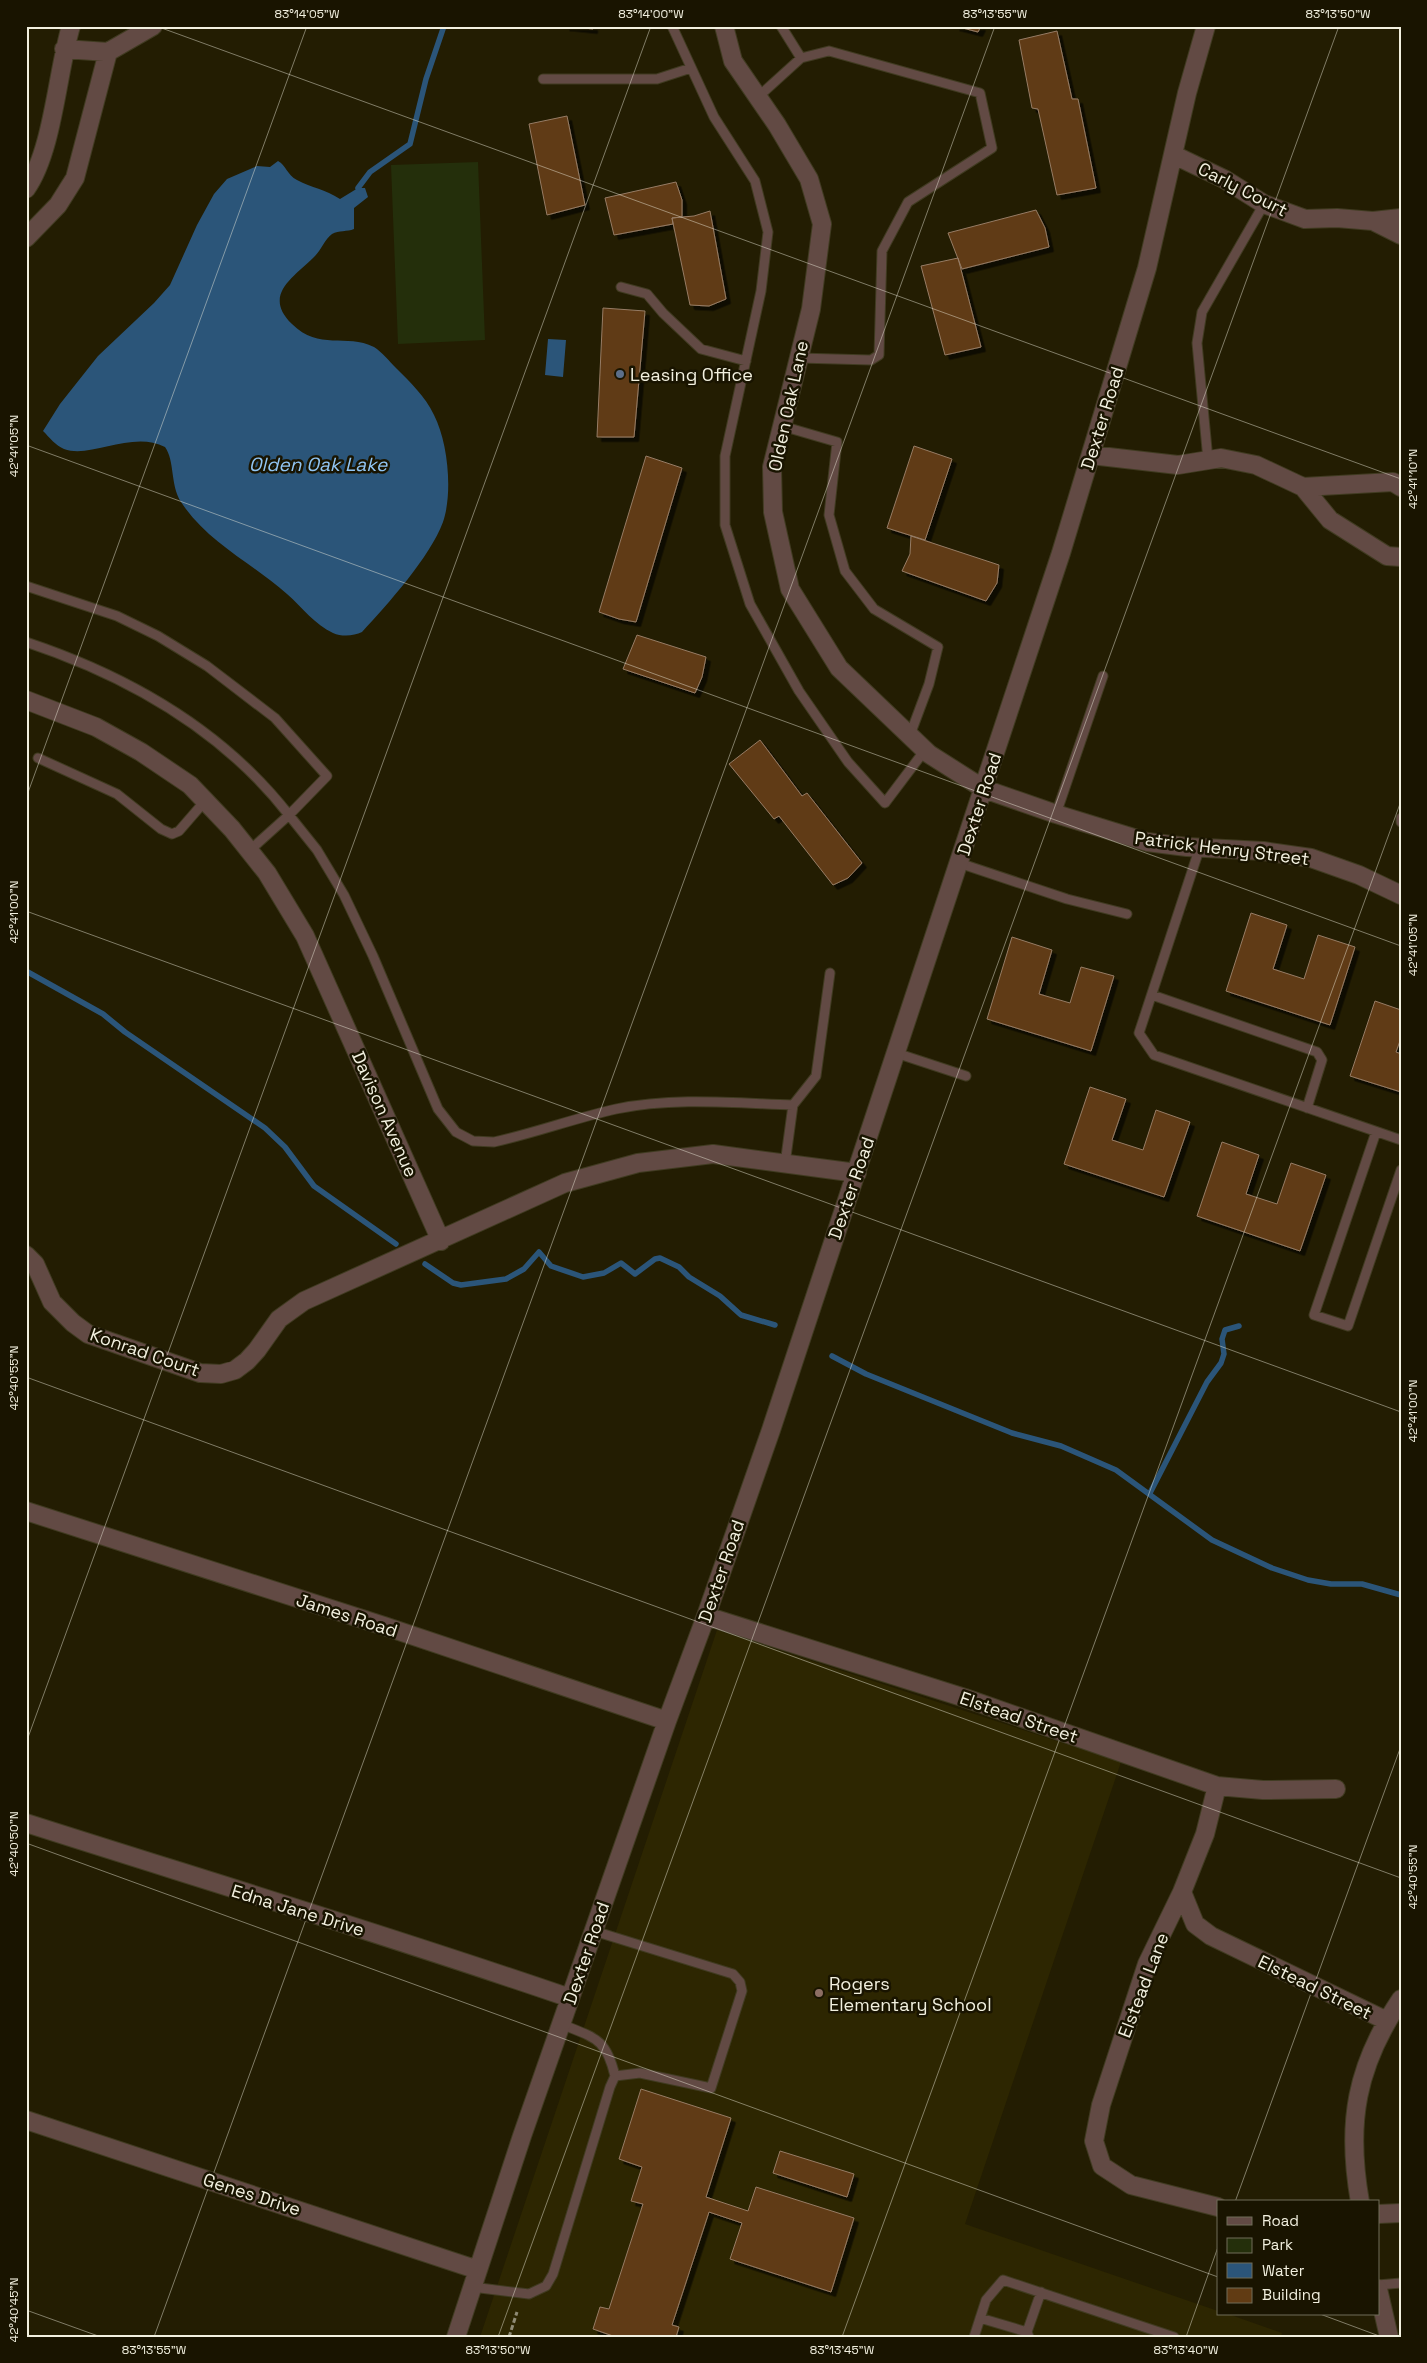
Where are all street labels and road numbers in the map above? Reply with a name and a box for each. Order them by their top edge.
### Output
street label: Carly Court [1194,157,1292,221]
street label: Olden Oak Lane [763,339,813,473]
street label: Dexter Road [1075,364,1129,472]
street label: Dexter Road [952,750,1006,858]
street label: Patrick Henry Street [1133,826,1311,870]
street label: Davison Avenue [347,1047,423,1181]
street label: Dexter Road [823,1134,879,1242]
street label: Konrad Court [87,1323,203,1381]
street label: Dexter Road [693,1517,749,1625]
street label: James Road [294,1588,400,1642]
street label: Elstead Street [957,1686,1081,1748]
street label: Edna Jane Drive [229,1879,367,1941]
street label: Dexter Road [558,1899,614,2007]
street label: Elstead Lane [1112,1929,1174,2041]
street label: Elstead Street [1254,1950,1376,2024]
street label: Genes Drive [200,2167,304,2221]

